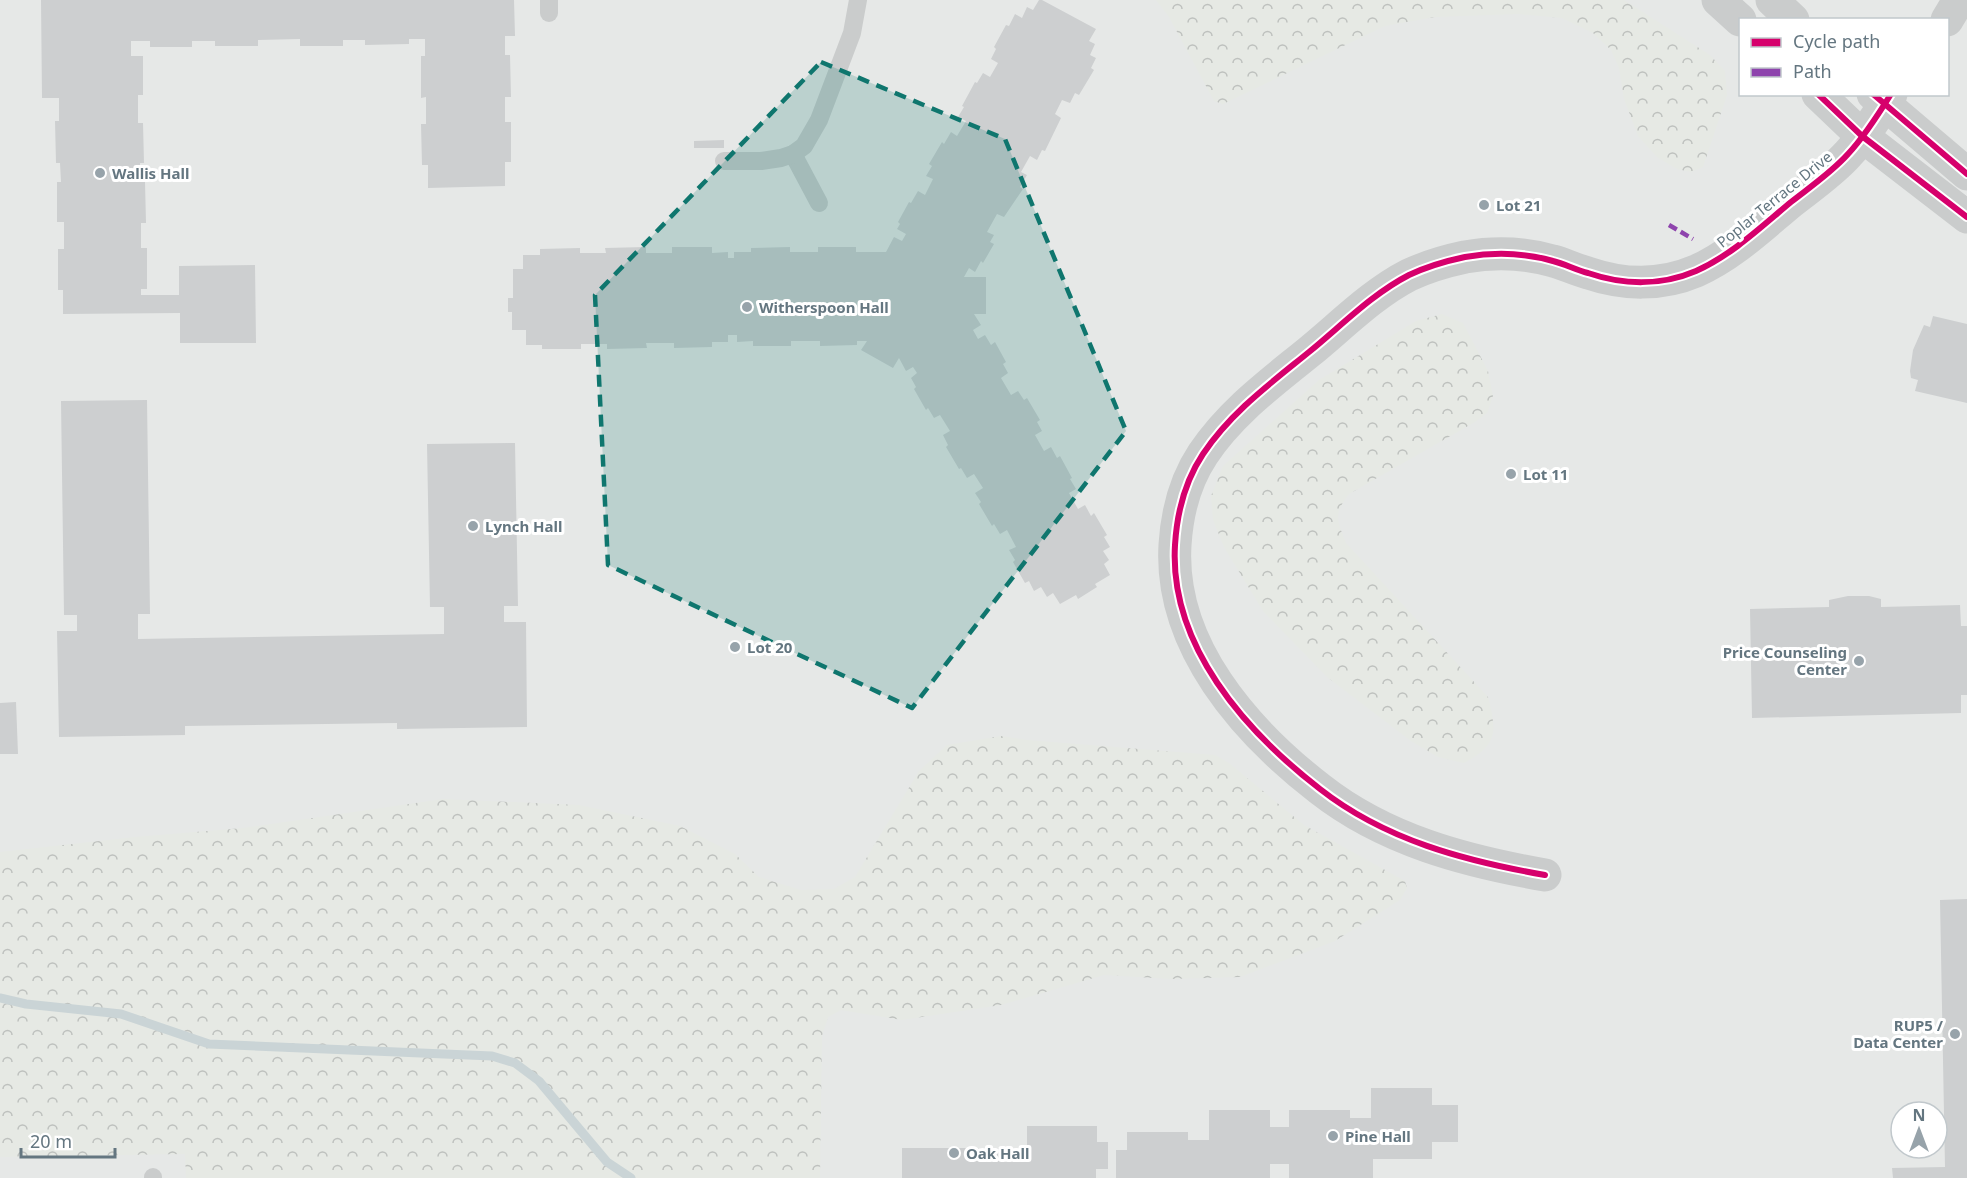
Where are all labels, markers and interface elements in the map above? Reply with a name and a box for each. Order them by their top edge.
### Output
legend [1739,18,1949,96]
text: Cycle path [1793,29,1880,53]
text: Path [1793,59,1832,83]
street label: Poplar Terrace Drive [1712,146,1836,252]
place label: Wallis Hall [112,163,189,183]
marker: Wallis Hall [93,166,107,180]
place label: Lot 21 [1496,195,1541,215]
marker: Lot 21 [1477,198,1491,212]
place label: Witherspoon Hall [759,297,889,317]
marker: Witherspoon Hall [740,300,754,314]
place label: Lot 11 [1523,464,1568,484]
marker: Lot 11 [1504,467,1518,481]
place label: Lynch Hall [485,516,563,536]
marker: Lynch Hall [466,519,480,533]
place label: Lot 20 [747,637,793,657]
marker: Lot 20 [728,640,742,654]
place label: Price Counseling Center [1723,642,1847,679]
marker: Price Counseling Center [1852,654,1866,668]
place label: RUP5 / Data Center [1853,1015,1944,1052]
marker: RUP5 / Data Center [1948,1027,1962,1041]
north arrow [1889,1100,1949,1160]
text: N [1912,1104,1926,1126]
scale bar [21,1121,116,1159]
place label: Pine Hall [1345,1126,1411,1146]
text: 20 m [30,1129,72,1153]
marker: Pine Hall [1326,1129,1340,1143]
place label: Oak Hall [966,1143,1029,1163]
marker: Oak Hall [947,1146,961,1160]

